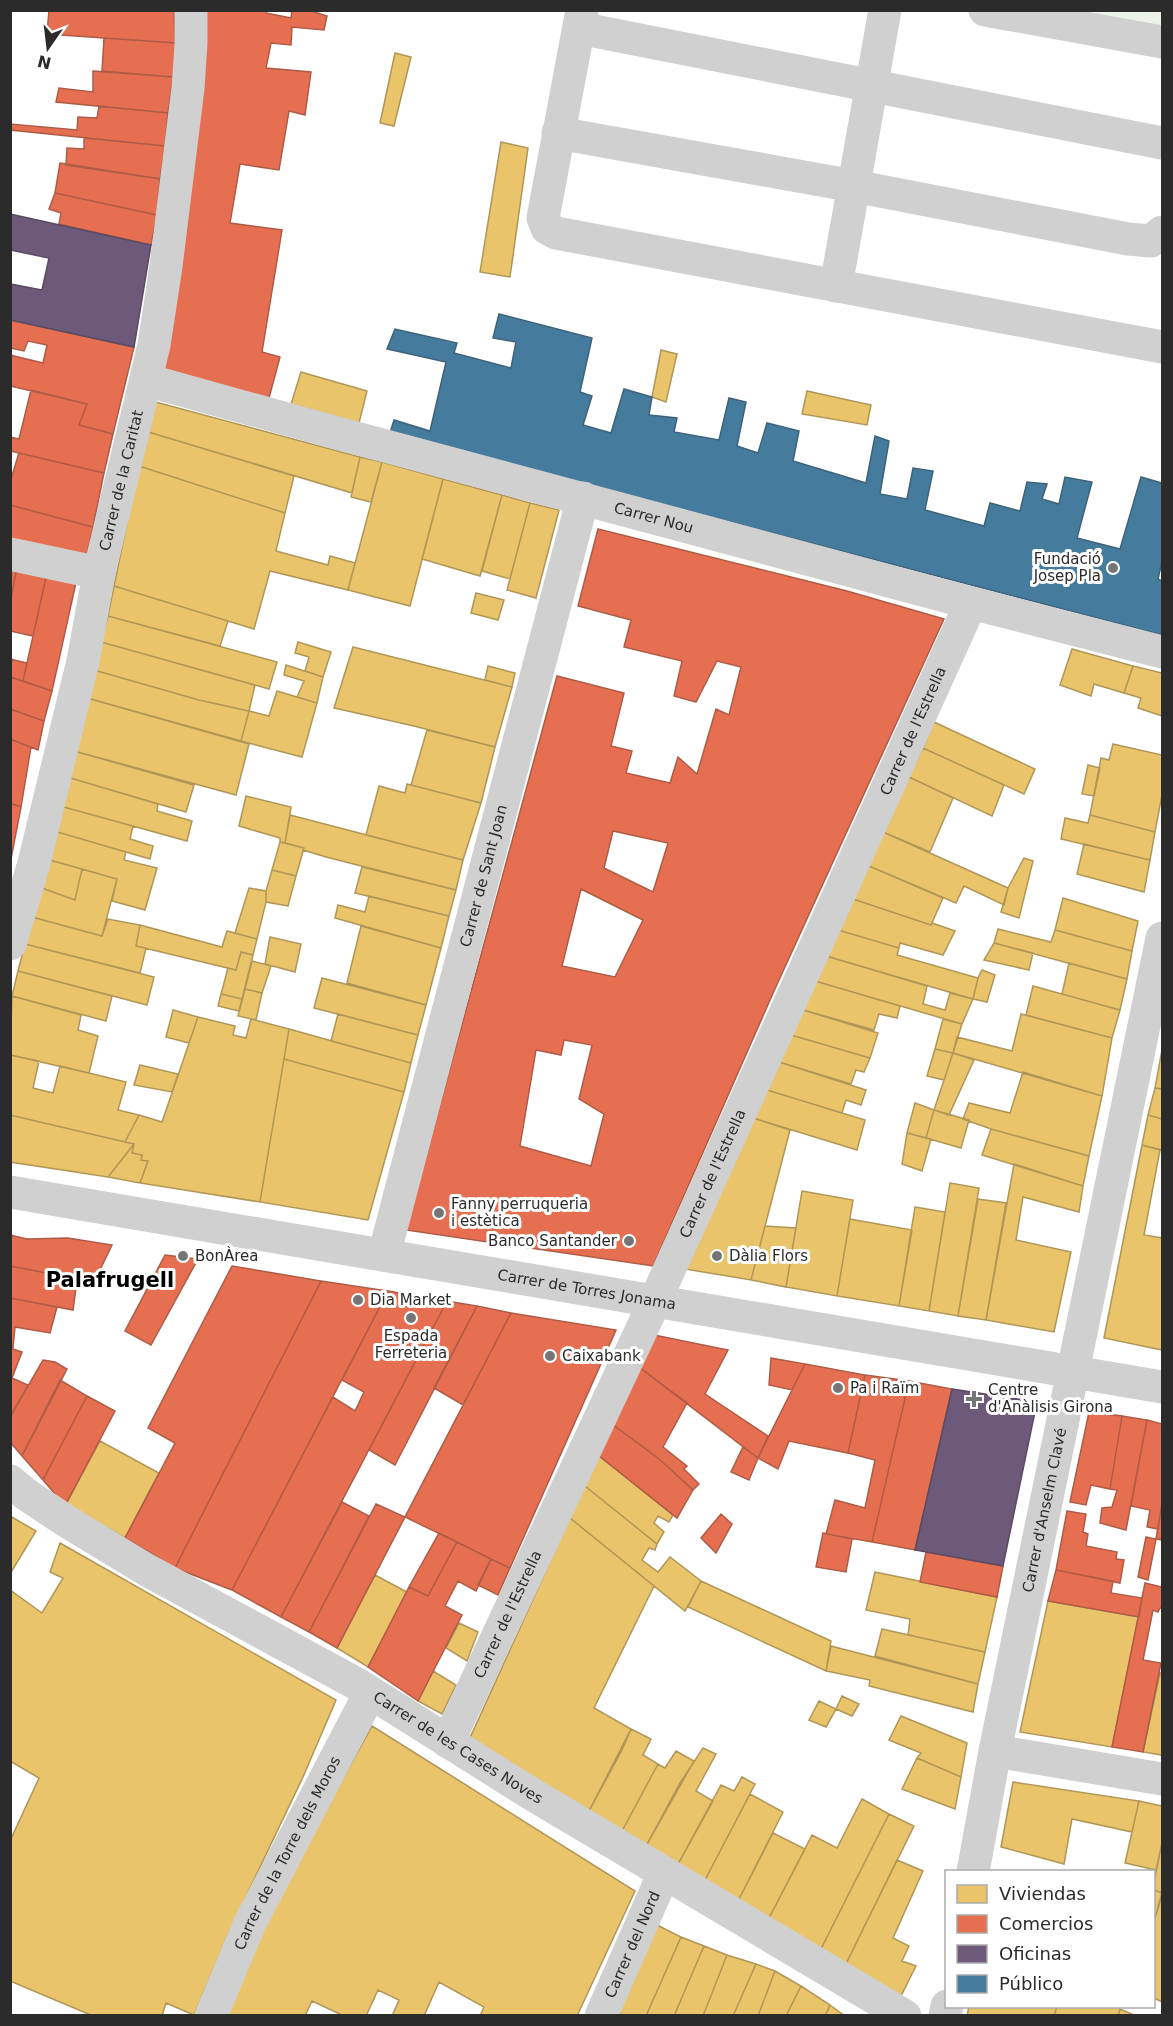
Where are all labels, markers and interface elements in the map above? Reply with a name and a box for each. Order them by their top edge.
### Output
north arrow [18,18,78,78]
text: N [36,51,53,73]
street label: Carrer de la Caritat [96,408,147,553]
street label: Carrer Nou [612,499,695,537]
place label: Fundació Josep Pla [1033,550,1101,585]
marker: Fundació Josep Pla [1106,561,1120,575]
street label: Carrer de l'Estrella [876,664,950,798]
street label: Carrer de Sant Joan [456,803,511,949]
street label: Carrer de l'Estrella [676,1106,750,1241]
place label: Fanny perruqueria i estètica [451,1195,588,1230]
marker: Fanny perruqueria i estètica [432,1206,446,1220]
place label: Banco Santander [488,1232,618,1250]
marker: Banco Santander [622,1234,636,1248]
place label: BonÀrea [195,1246,259,1265]
place label: Dàlia Flors [729,1247,808,1265]
marker: BonÀrea [176,1249,190,1263]
marker: Dàlia Flors [710,1249,724,1263]
street label: Carrer de Torres Jonama [496,1266,677,1314]
district label: Palafrugell [46,1268,174,1292]
place label: Dia Market [370,1291,451,1309]
marker: Dia Market [351,1293,365,1307]
marker: Espada Ferreteria [404,1311,418,1325]
place label: Espada Ferreteria [375,1327,447,1362]
place label: Caixabank [562,1347,641,1365]
marker: Caixabank [543,1349,557,1363]
place label: Pa i Raïm [850,1379,919,1397]
marker: Pa i Raïm [831,1381,845,1395]
place label: Centre d'Anàlisis Girona [988,1381,1113,1416]
marker: Centre d'Anàlisis Girona [965,1390,983,1408]
street label: Carrer d'Anselm Clavé [1019,1426,1070,1594]
street label: Carrer de l'Estrella [470,1547,546,1681]
street label: Carrer de les Cases Noves [370,1688,546,1808]
street label: Carrer de la Torre dels Moros [231,1753,345,1953]
legend [945,1870,1155,2008]
text: Viviendas [999,1883,1086,1904]
street label: Carrer del Nord [601,1888,664,2001]
text: Comercios [999,1913,1093,1934]
text: Oficinas [999,1943,1071,1964]
text: Público [999,1973,1063,1994]

